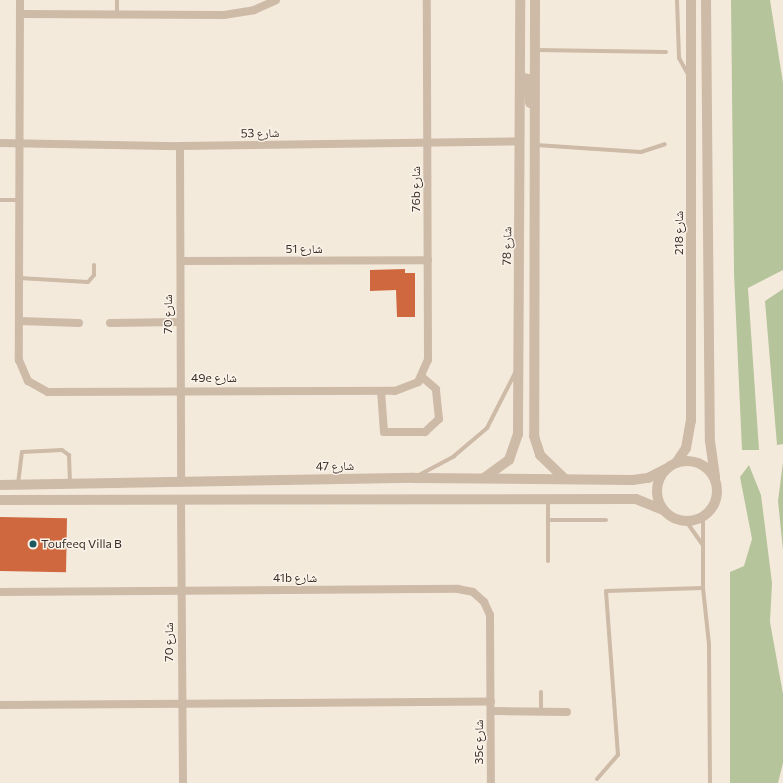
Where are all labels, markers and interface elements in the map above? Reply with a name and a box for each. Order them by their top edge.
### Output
street label: شارع 53 [240,125,280,141]
street label: 76b شارع [409,166,423,212]
street label: شارع 218 [672,211,686,255]
street label: شارع 78 [499,227,515,265]
street label: شارع 51 [285,242,323,256]
street label: شارع 70 [161,294,175,334]
street label: 49e شارع [191,371,237,385]
street label: شارع 47 [316,458,354,474]
place label: Toufeeq Villa B [41,537,122,551]
marker: Toufeeq Villa B [28,539,38,549]
street label: 41b شارع [273,571,317,585]
street label: شارع 70 [162,622,176,662]
street label: 35c شارع [472,720,486,764]

